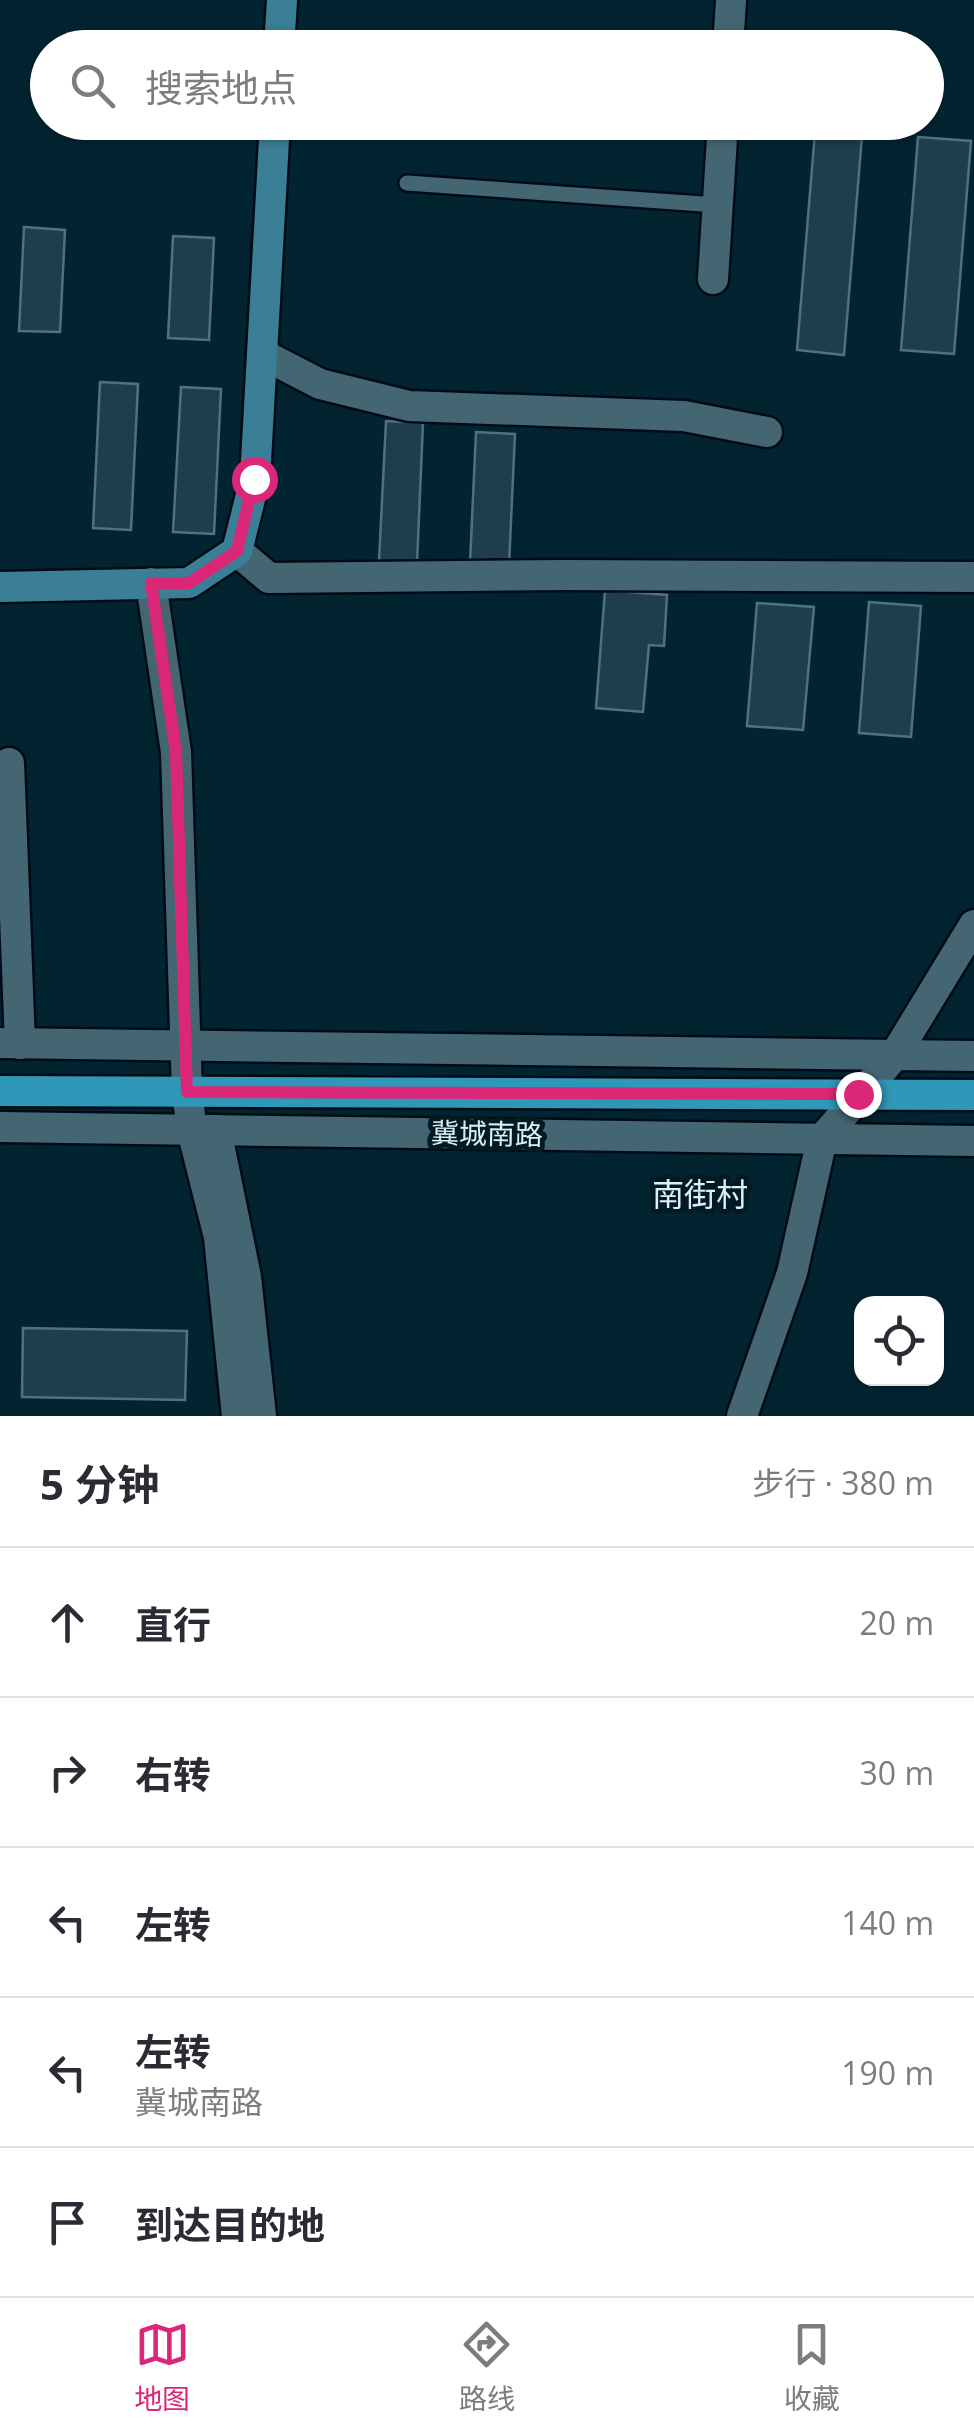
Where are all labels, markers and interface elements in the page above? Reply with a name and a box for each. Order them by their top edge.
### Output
search box [30,30,944,140]
icon: search [65,58,120,113]
text: 搜索地点 [145,61,297,113]
route start [232,457,278,503]
route end [836,1072,882,1118]
street label: 冀城南路 [431,1113,543,1153]
district label: 南街村 [652,1172,748,1215]
map controls [854,1296,944,1386]
button: locate [854,1296,944,1386]
text: 5 分钟 [40,1455,159,1512]
text: 步行 · 380 m [752,1461,934,1504]
icon: ahead [40,1595,95,1650]
text: 直行 [135,1598,211,1650]
text: 20 m [859,1601,934,1644]
icon: right [40,1745,95,1800]
text: 右转 [135,1748,211,1800]
text: 30 m [859,1751,934,1794]
icon: left [40,1895,95,1950]
text: 左转 [135,1898,211,1950]
text: 140 m [841,1901,934,1944]
text: 左转 [135,2025,211,2077]
icon: left [40,2045,95,2100]
text: 190 m [841,2051,934,2094]
text: 冀城南路 [135,2080,263,2123]
icon: arrive [40,2195,95,2250]
text: 到达目的地 [135,2198,325,2250]
tab: 地图 [134,2317,190,2417]
tab: 路线 [459,2317,515,2417]
tab: 收藏 [784,2317,840,2417]

